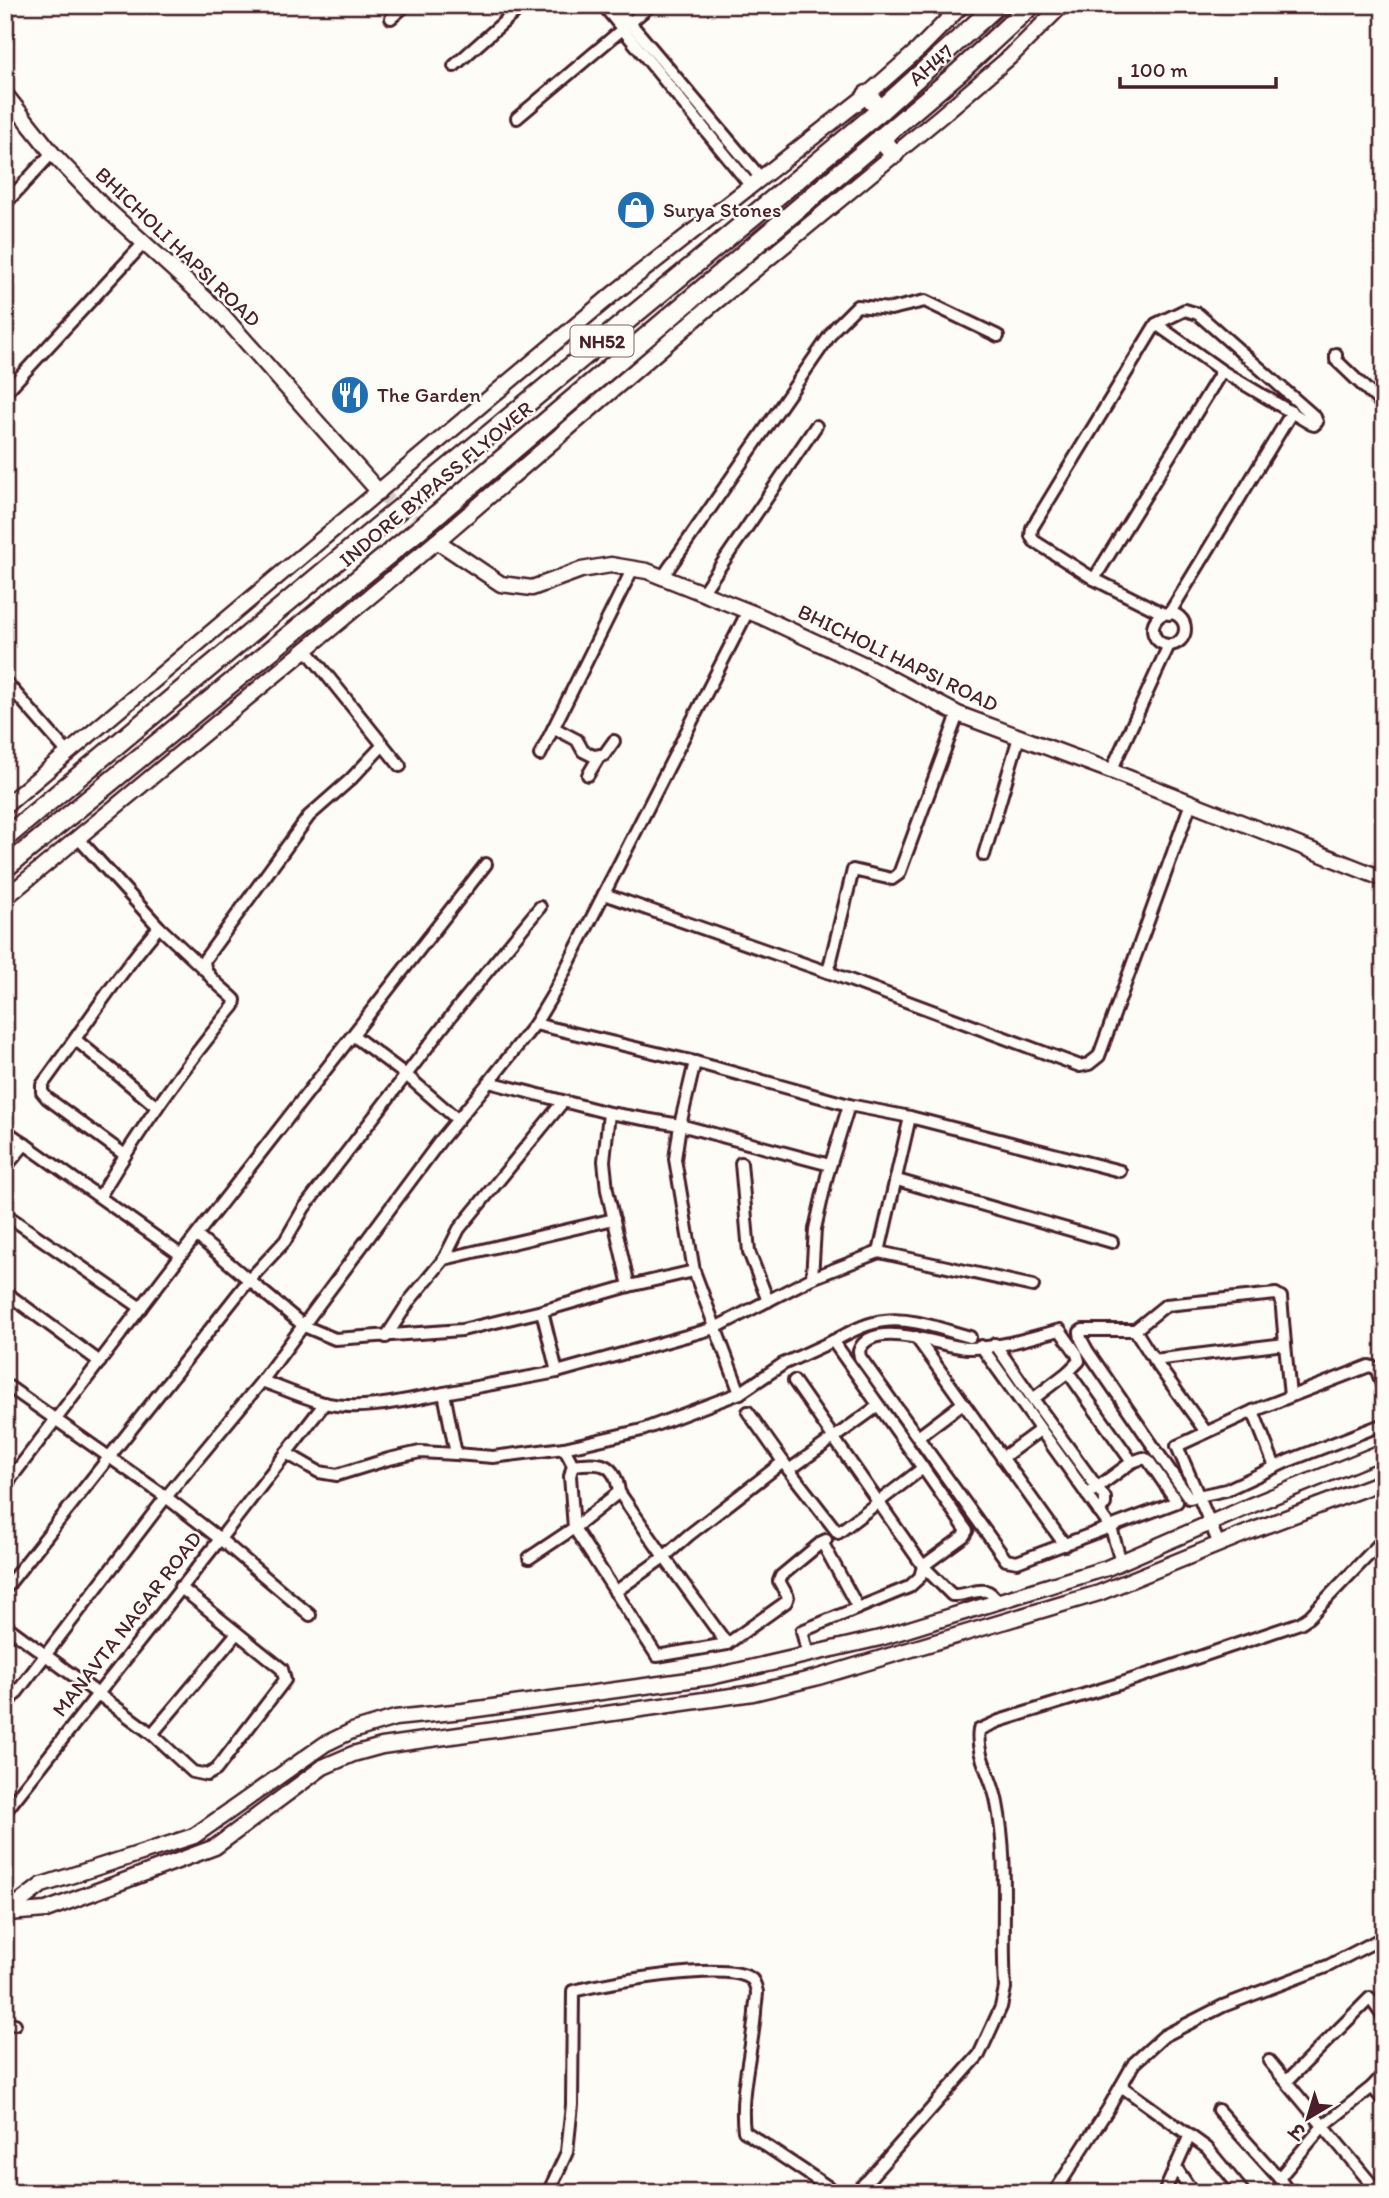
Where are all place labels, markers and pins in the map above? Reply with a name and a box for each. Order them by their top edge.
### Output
shop icon: Surya Stones [615,189,657,231]
place label: Surya Stones [663,197,781,222]
restaurant icon: The Garden [329,374,371,416]
place label: The Garden [377,382,481,407]

